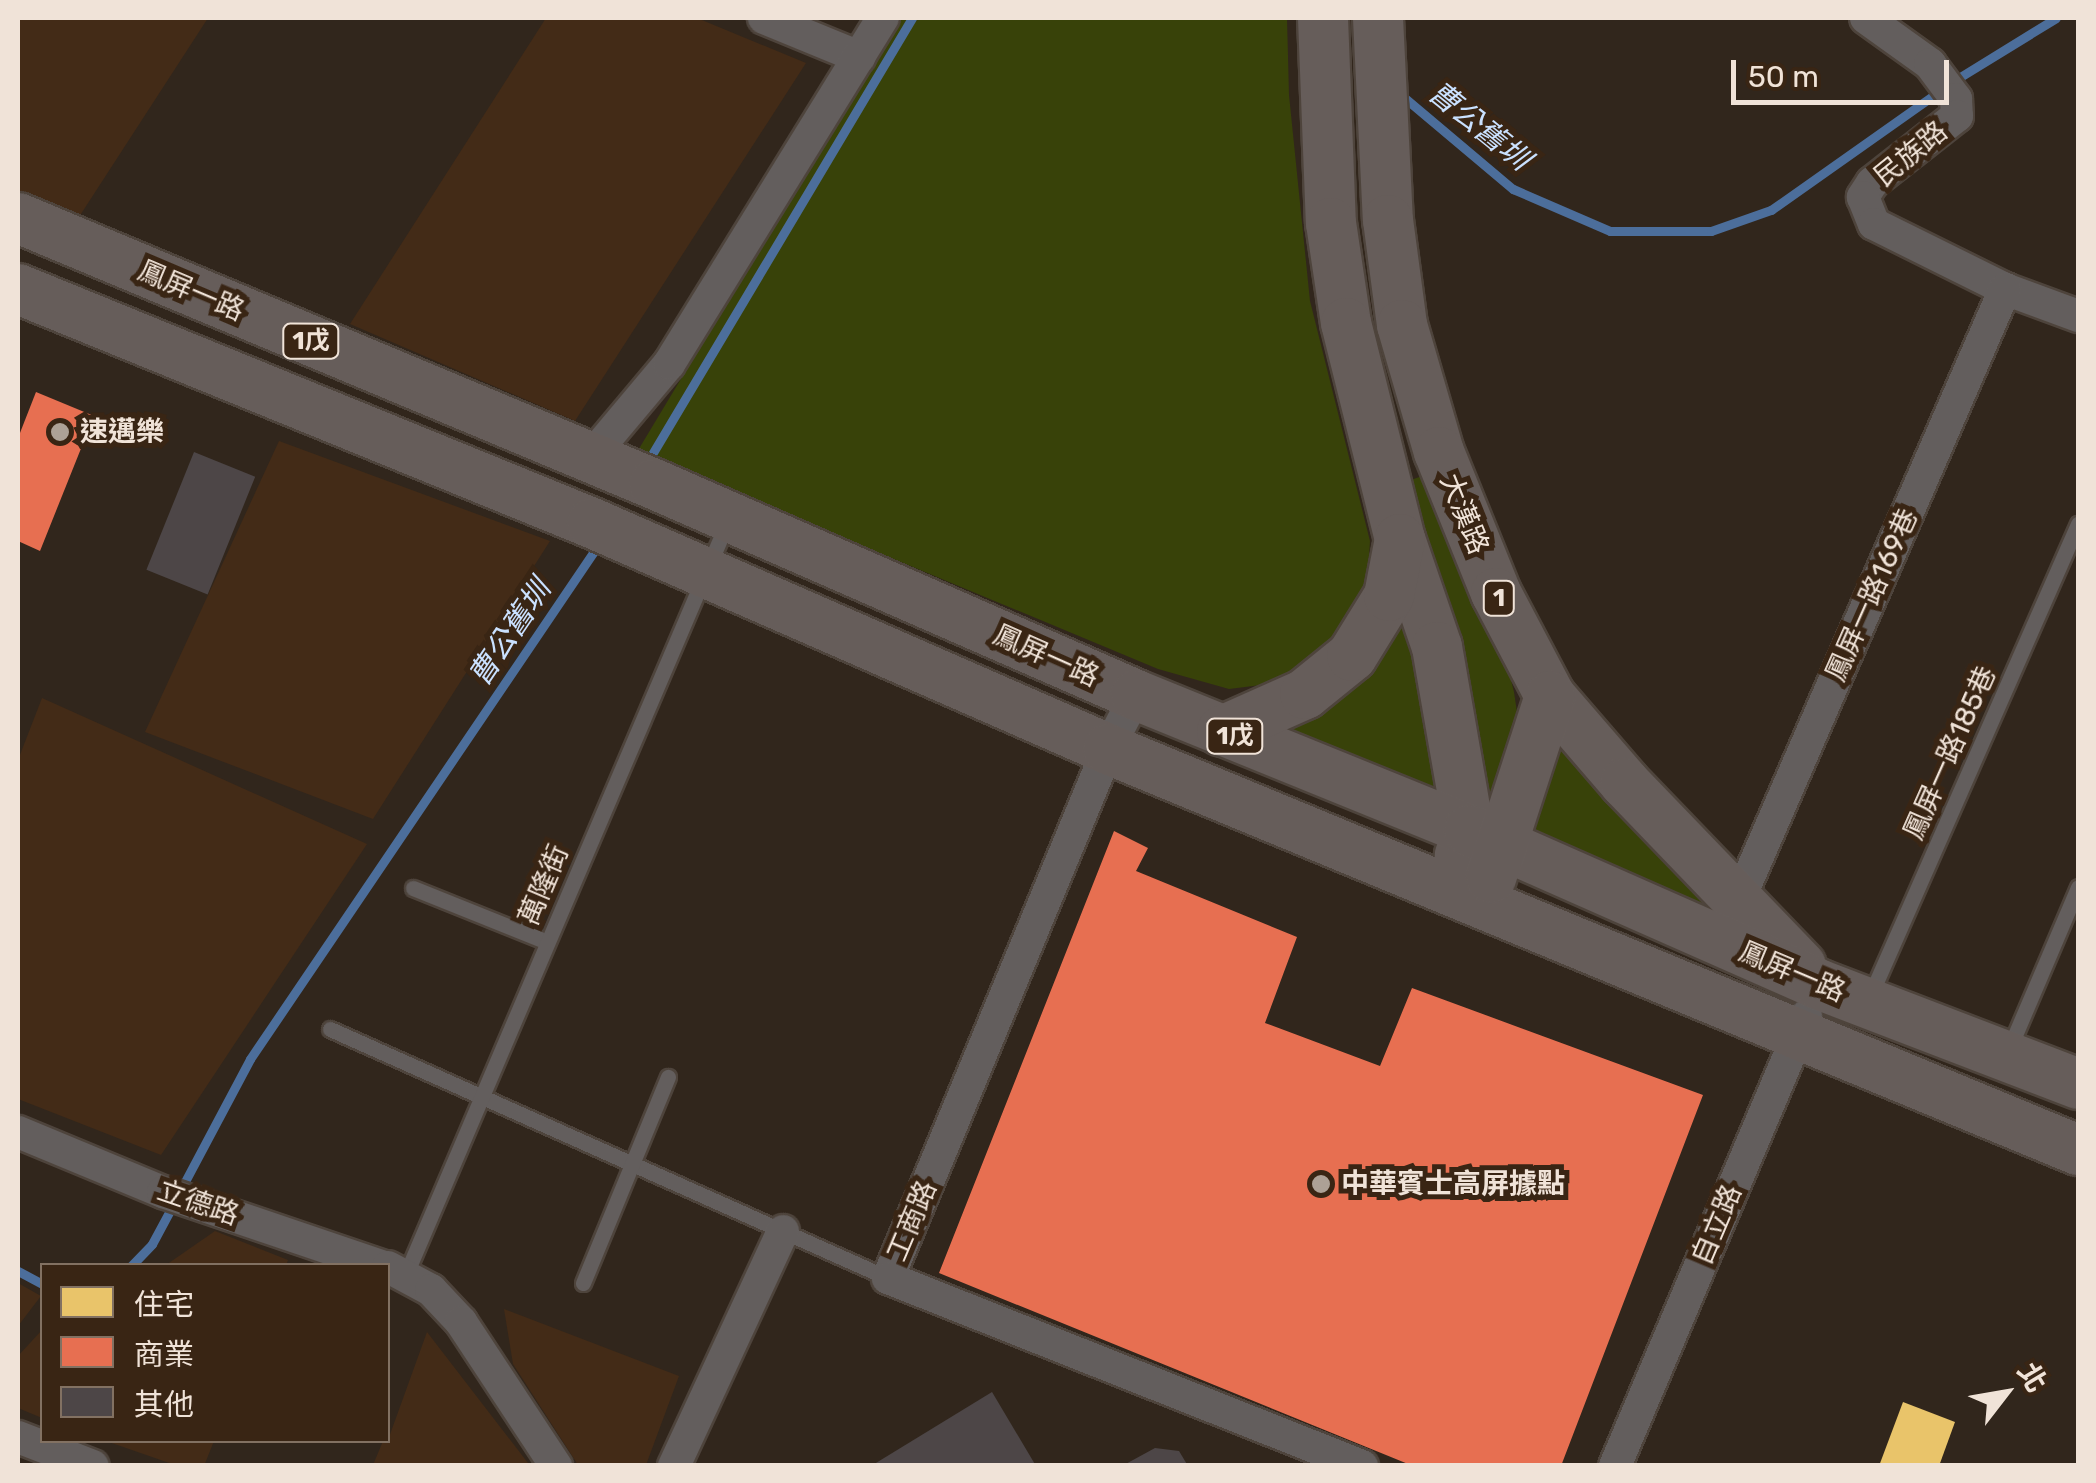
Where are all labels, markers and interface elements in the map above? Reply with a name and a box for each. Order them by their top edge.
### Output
scale bar [1736,40,1954,102]
text: 50 m [1748,59,1819,95]
water label: 曹公舊圳 [1421,74,1537,178]
street label: 民族路 [1868,115,1954,193]
street label: 鳳屏一路 [133,254,249,328]
road number: 1戊 [281,321,341,361]
place label: 速邁樂 [80,415,164,449]
marker: 速邁樂 [49,421,71,443]
street label: 大漢路 [1433,469,1495,559]
street label: 鳳屏一路169巷 [1819,503,1925,687]
water label: 曹公舊圳 [462,573,558,693]
road number: 1 [1482,578,1516,618]
street label: 鳳屏一路 [988,618,1104,694]
street label: 鳳屏一路185巷 [1897,661,2003,845]
road number: 1戊 [1205,716,1265,756]
street label: 萬隆街 [512,840,576,930]
street label: 鳳屏一路 [1734,935,1850,1009]
place label: 中華賓士高屏據點 [1341,1167,1565,1201]
street label: 立德路 [153,1173,243,1233]
marker: 中華賓士高屏據點 [1310,1173,1332,1195]
street label: 工商路 [880,1176,944,1266]
street label: 自立路 [1685,1180,1749,1270]
legend [40,1263,390,1443]
text: 住宅 [134,1287,194,1323]
text: 商業 [134,1337,194,1373]
north arrow [1956,1343,2056,1443]
text: 北 [2011,1357,2053,1398]
text: 其他 [134,1387,194,1423]

